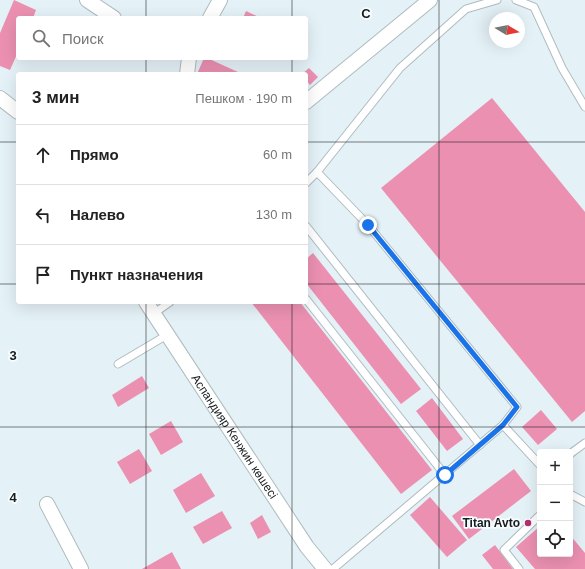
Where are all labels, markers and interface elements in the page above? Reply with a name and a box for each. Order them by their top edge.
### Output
text: C [361,6,371,21]
north arrow [489,12,525,48]
search box [16,16,308,60]
icon: search [30,27,52,49]
text: Поиск [62,30,104,47]
text: 3 мин [32,88,79,107]
text: Пешком · 190 m [195,91,292,106]
icon: ahead [32,144,54,166]
text: Прямо [70,146,119,163]
text: 60 m [263,147,292,162]
icon: left [32,204,54,226]
text: Налево [70,206,125,223]
text: 130 m [256,207,292,222]
route end [359,216,377,234]
icon: arrive [32,264,54,286]
text: Пункт назначения [70,266,203,283]
text: 3 [9,348,17,363]
street label: Аспандияр Кенжин көшесі [188,372,280,501]
map controls [537,449,573,557]
button: + [537,449,573,485]
route start [436,466,454,484]
button: − [537,485,573,521]
text: 4 [9,490,17,505]
place label: Titan Avto [462,516,520,530]
marker: Titan Avto [523,518,533,528]
button: locate [537,521,573,557]

